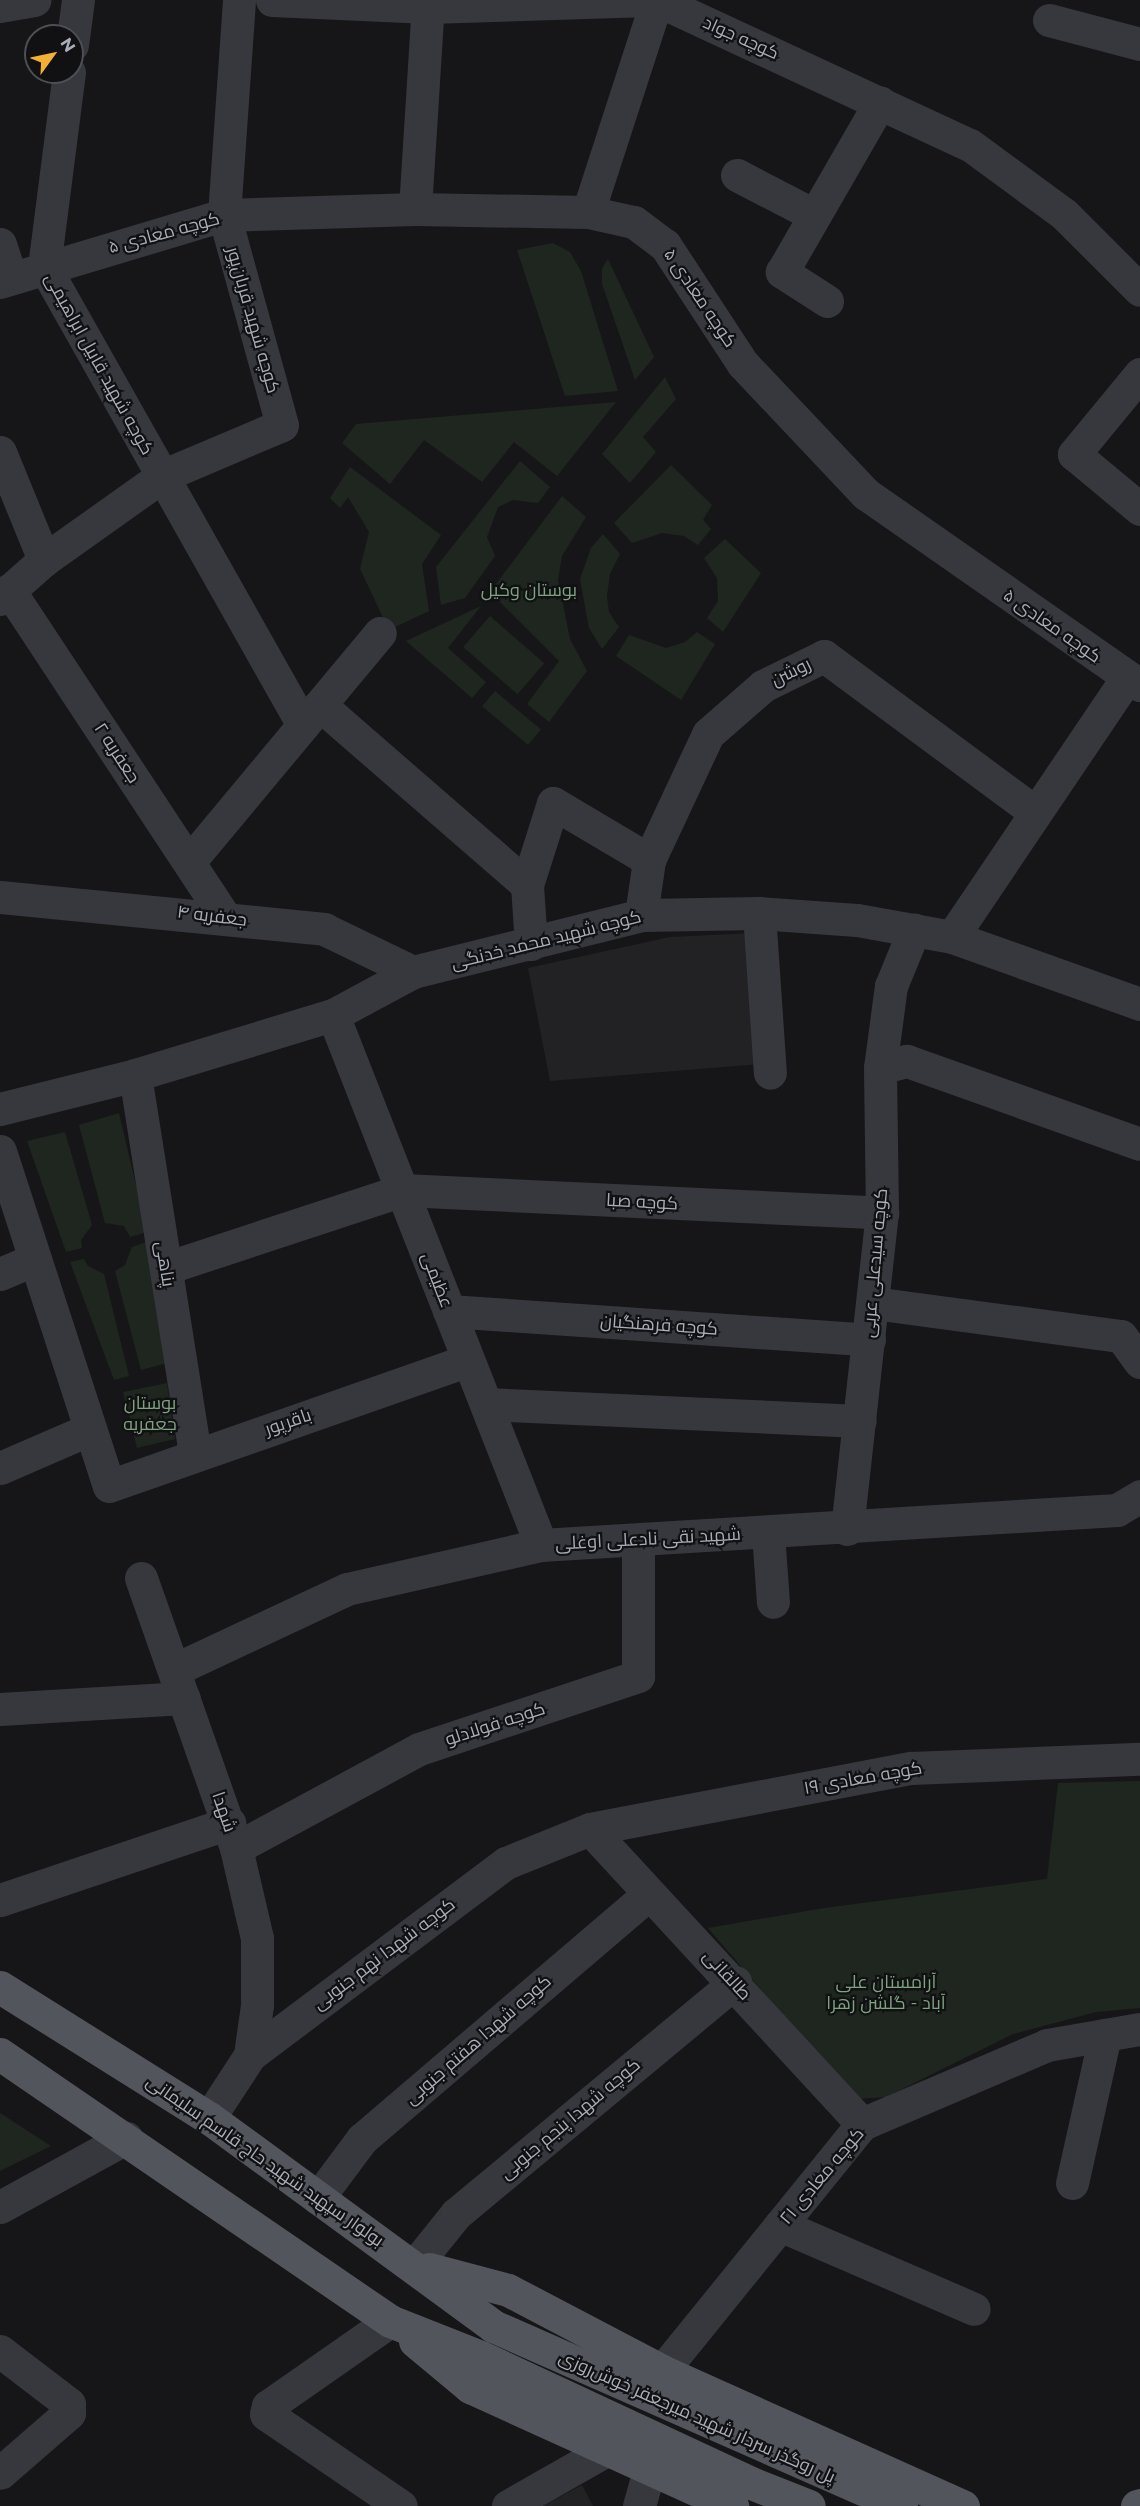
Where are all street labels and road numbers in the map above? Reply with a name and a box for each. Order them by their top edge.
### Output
street label: کوچه جواد [700,12,782,64]
street label: کوچه معادی ۵ [106,208,222,258]
street label: کوچه شهید قربان‌پور [222,244,284,396]
street label: کوچه معادی ۵ [659,245,741,351]
street label: کوچه شهید قابیل ابراهیمی [40,269,158,459]
street label: کوچه معادی ۵ [999,584,1105,668]
street label: روشن [768,653,814,691]
street label: جعفریه ۲ [89,719,145,787]
street label: جعفریه ۴ [176,901,248,931]
street label: کوچه شهید محمد خدنگی [449,906,643,974]
street label: کوچه سیدعلی عربی [858,1187,892,1339]
street label: کوچه صبا [605,1189,679,1215]
street label: پناهی [151,1240,179,1288]
street label: عظیمی [417,1249,457,1311]
street label: کوچه فرهنگیان [599,1310,719,1340]
street label: باقرپور [262,1404,314,1440]
street label: شهید نقی نادعلی اوغلی [555,1523,741,1555]
street label: کوچه فولادلو [442,1698,548,1750]
street label: کوچه معادی ۱۹ [802,1757,924,1799]
street label: شهدا [207,1789,241,1835]
street label: کوچه شهدا نهم جنوبی [309,1894,459,2014]
street label: طالقانی [698,1945,756,2005]
street label: کوچه شهدا هفتم جنوبی [400,1971,556,2109]
street label: کوچه شهدا پنجم جنوبی [495,2054,645,2184]
street label: بولوار سپهبد شهید حاج قاسم سلیمانی [142,2070,388,2252]
street label: کوچه معادی ۲۱ [775,2123,869,2229]
street label: پل روگذر سردار شهید میرجعفر خوش‌روزی [556,2346,838,2488]

